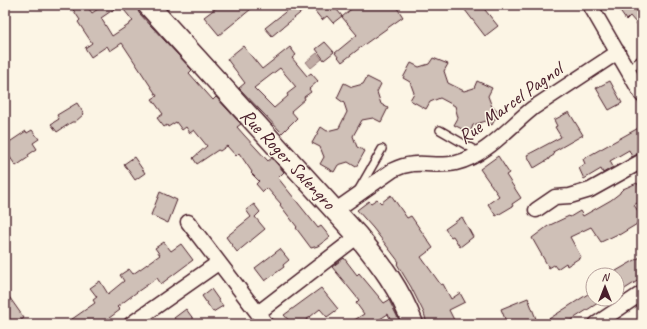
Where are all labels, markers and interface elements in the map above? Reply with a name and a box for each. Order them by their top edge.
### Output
street label: Rue Marcel Pagnol [453,55,570,149]
street label: Rue Roger Salengro [235,103,342,215]
north arrow [585,267,625,307]
text: N [602,270,611,284]

